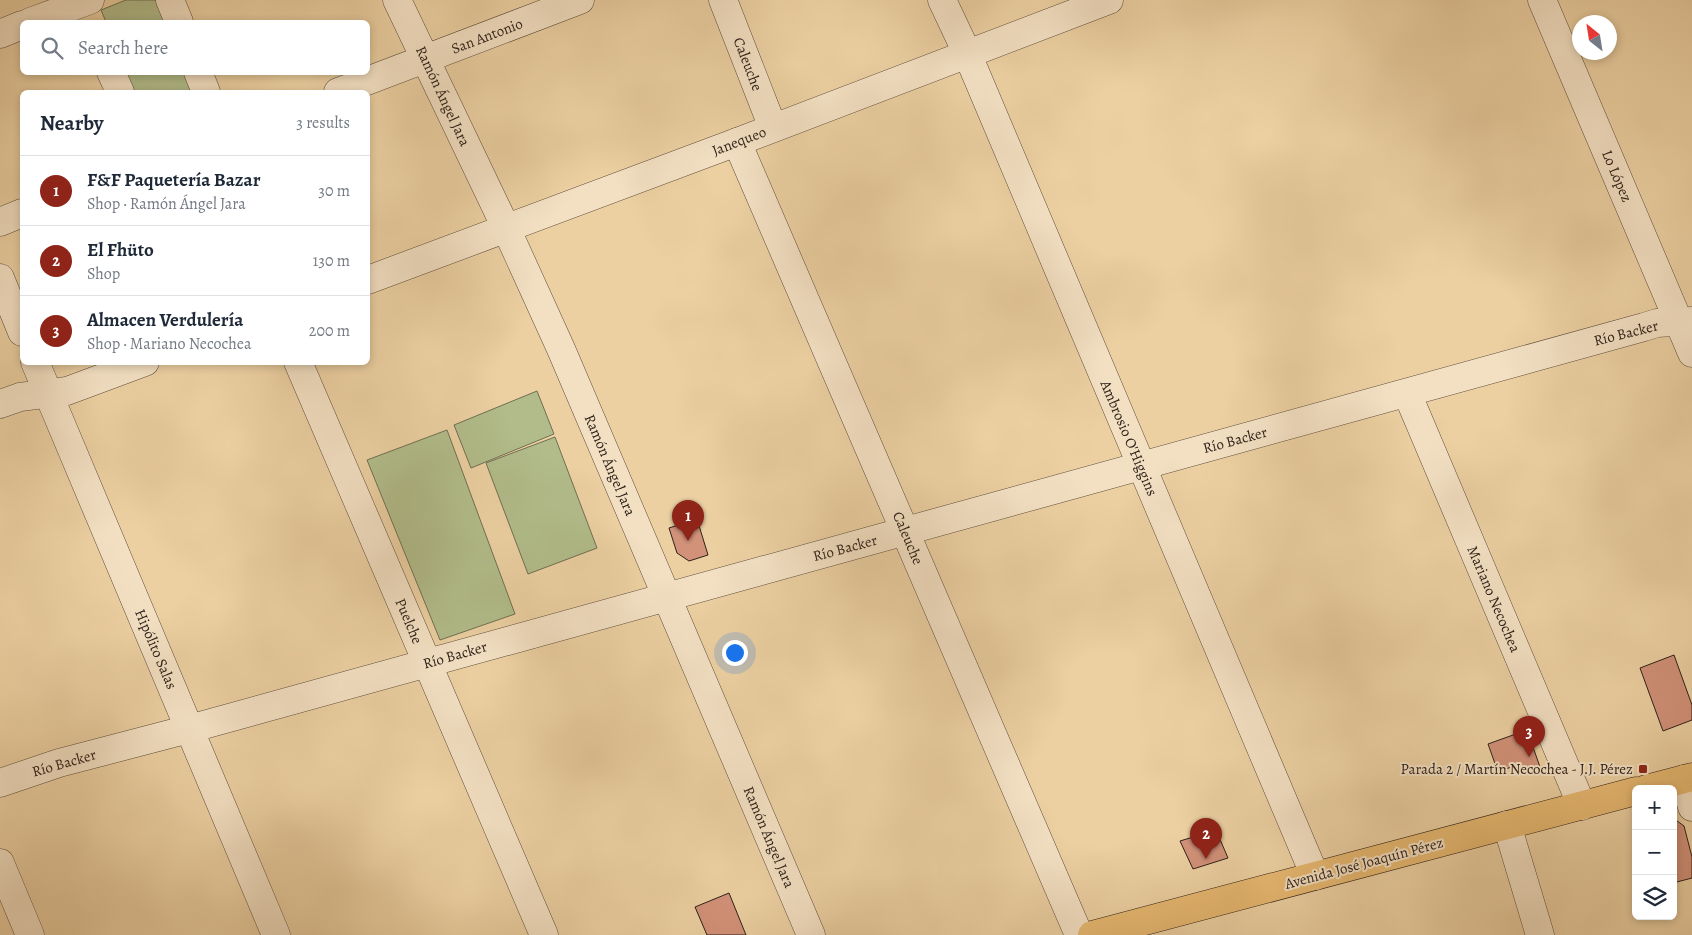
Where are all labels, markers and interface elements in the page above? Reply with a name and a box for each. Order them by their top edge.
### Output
street label: San Antonio [448,13,526,59]
north arrow [1572,15,1617,60]
search box [20,20,370,75]
icon: search [38,34,66,62]
street label: Caleuche [729,34,767,94]
text: Search here [78,35,168,61]
street label: Ramón Ángel Jara [411,43,475,149]
text: Nearby [40,109,103,137]
text: 3 results [296,112,350,134]
street label: Janequeo [709,122,769,160]
street label: Lo López [1597,147,1637,205]
text: F&F Paquetería Bazar [87,167,261,193]
text: 1 [53,180,59,202]
text: 30 m [318,180,350,202]
text: Shop · Ramón Ángel Jara [87,193,246,215]
text: El Fhüto [87,237,154,263]
text: 2 [52,250,60,272]
text: 130 m [313,250,350,272]
text: Shop [87,263,120,285]
text: Almacen Verdulería [87,307,243,333]
street label: Río Backer [1592,315,1660,351]
text: 3 [53,320,59,342]
text: 200 m [309,320,350,342]
text: Shop · Mariano Necochea [87,333,251,355]
street label: Ambrosio O'Higgins [1095,376,1162,499]
street label: Ramón Ángel Jara [580,411,640,519]
street label: Río Backer [1201,422,1270,458]
pin: 1 [672,500,704,541]
street label: Caleuche [888,508,928,568]
street label: Río Backer [811,530,880,566]
street label: Mariano Necochea [1463,543,1525,655]
street label: Puelche [390,595,428,647]
street label: Hipólito Salas [130,606,182,692]
street label: Río Backer [421,636,490,674]
your location [722,640,748,666]
pin: 3 [1513,716,1545,757]
street label: Río Backer [30,744,99,782]
place label: Parada 2 / Martín Necochea - J.J. Pérez [1400,759,1633,779]
marker: Parada 2 / Martín Necochea - J.J. Pérez [1637,763,1649,775]
street label: Ramón Ángel Jara [739,783,799,891]
map controls [1632,785,1677,920]
button: + [1632,785,1677,830]
pin: 2 [1190,818,1222,859]
button: − [1632,830,1677,875]
street label: Avenida José Joaquín Pérez [1282,832,1445,894]
button: layers [1632,875,1677,920]

